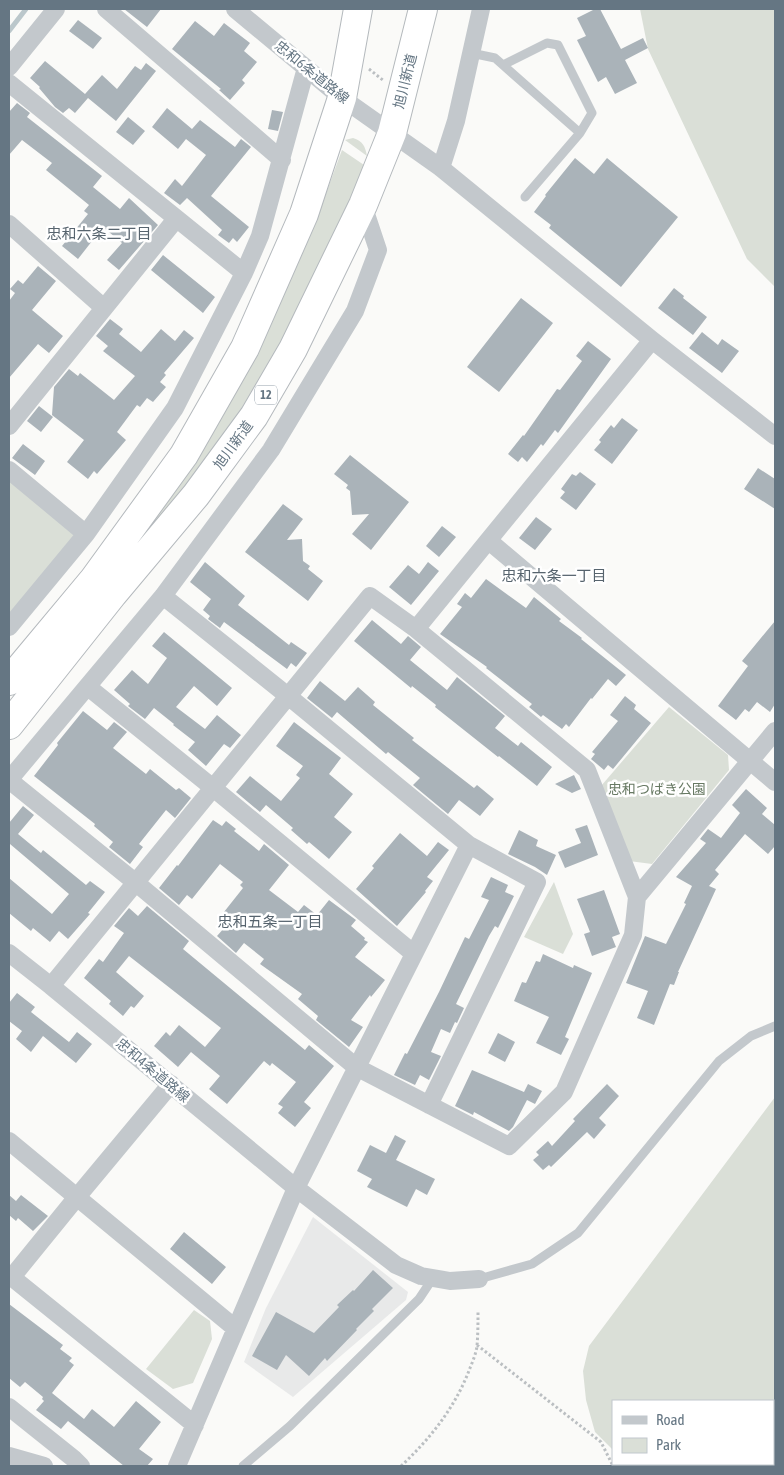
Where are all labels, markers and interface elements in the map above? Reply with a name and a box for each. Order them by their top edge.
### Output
street label: 忠和6条道路線 [272,37,352,107]
street label: 旭川新道 [390,52,420,110]
district label: 忠和六条二丁目 [46,225,152,242]
road number: 12 [255,386,277,404]
street label: 旭川新道 [210,418,256,472]
district label: 忠和六条一丁目 [501,567,607,584]
park label: 忠和つばき公園 [608,781,706,797]
district label: 忠和五条一丁目 [217,913,323,930]
street label: 忠和4条道路線 [113,1035,193,1105]
legend [612,1400,774,1465]
text: Road [656,1411,685,1428]
text: Park [656,1436,681,1453]

